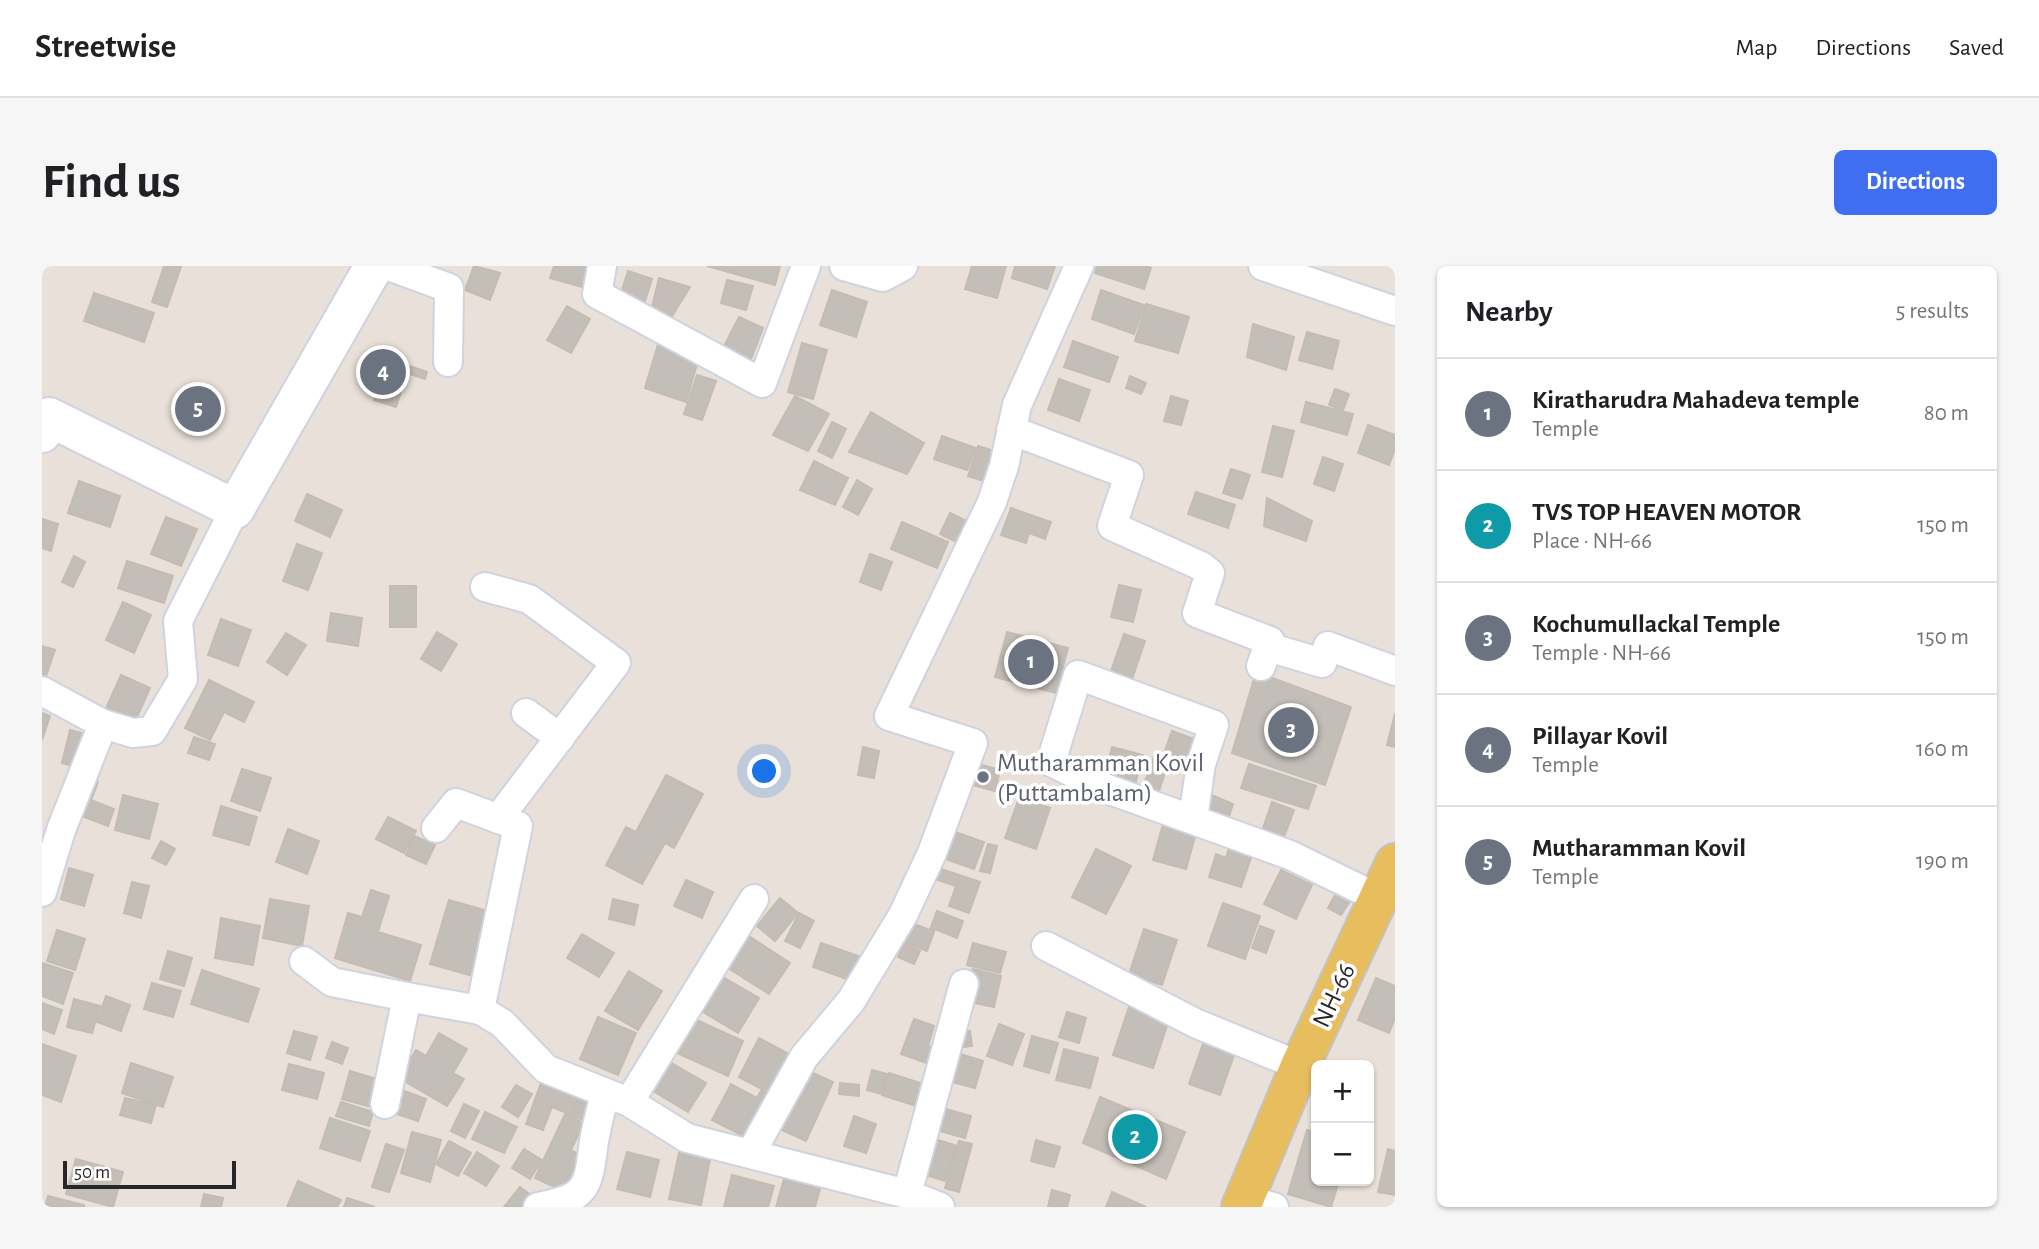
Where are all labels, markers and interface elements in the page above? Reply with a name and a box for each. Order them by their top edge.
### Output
text: Streetwise [35,31,176,64]
text: Map [1735,36,1777,60]
text: Directions [1815,36,1911,60]
text: Saved [1949,36,2004,60]
button: Directions [1834,150,1997,215]
text: Find us [42,158,181,207]
text: Nearby [1465,297,1553,327]
text: 5 results [1896,300,1969,323]
pin: 4 [360,346,406,398]
pin: 5 [175,383,221,435]
text: Kiratharudra Mahadeva temple [1532,387,1859,413]
text: 1 [1484,402,1492,425]
text: 80 m [1924,402,1969,425]
text: Temple [1532,418,1599,441]
text: TVS TOP HEAVEN MOTOR [1532,499,1801,525]
text: 2 [1483,514,1493,537]
text: 150 m [1917,514,1969,537]
text: Place · NH-66 [1532,530,1652,553]
text: Kochumullackal Temple [1532,611,1780,637]
text: 3 [1483,626,1493,649]
text: 150 m [1917,626,1969,649]
pin: 1 [1008,636,1054,688]
text: Temple · NH-66 [1532,642,1671,665]
pin: 3 [1268,704,1314,756]
text: Pillayar Kovil [1532,723,1668,749]
text: 4 [1482,738,1494,761]
text: 160 m [1916,738,1969,761]
place label: Mutharamman Kovil (Puttambalam) [997,750,1204,806]
your location [747,754,781,788]
text: Temple [1532,754,1599,777]
marker: Mutharamman Kovil (Puttambalam) [975,769,991,785]
text: Mutharamman Kovil [1532,835,1746,861]
text: 5 [1483,850,1493,873]
text: 190 m [1916,850,1969,873]
text: Temple [1532,866,1599,889]
street label: NH-66 [1308,959,1360,1031]
map controls [1311,1060,1374,1186]
button: + [1311,1060,1374,1123]
pin: 2 [1112,1111,1158,1163]
button: − [1311,1123,1374,1186]
scale bar [63,1158,236,1190]
text: 50 m [74,1163,110,1182]

